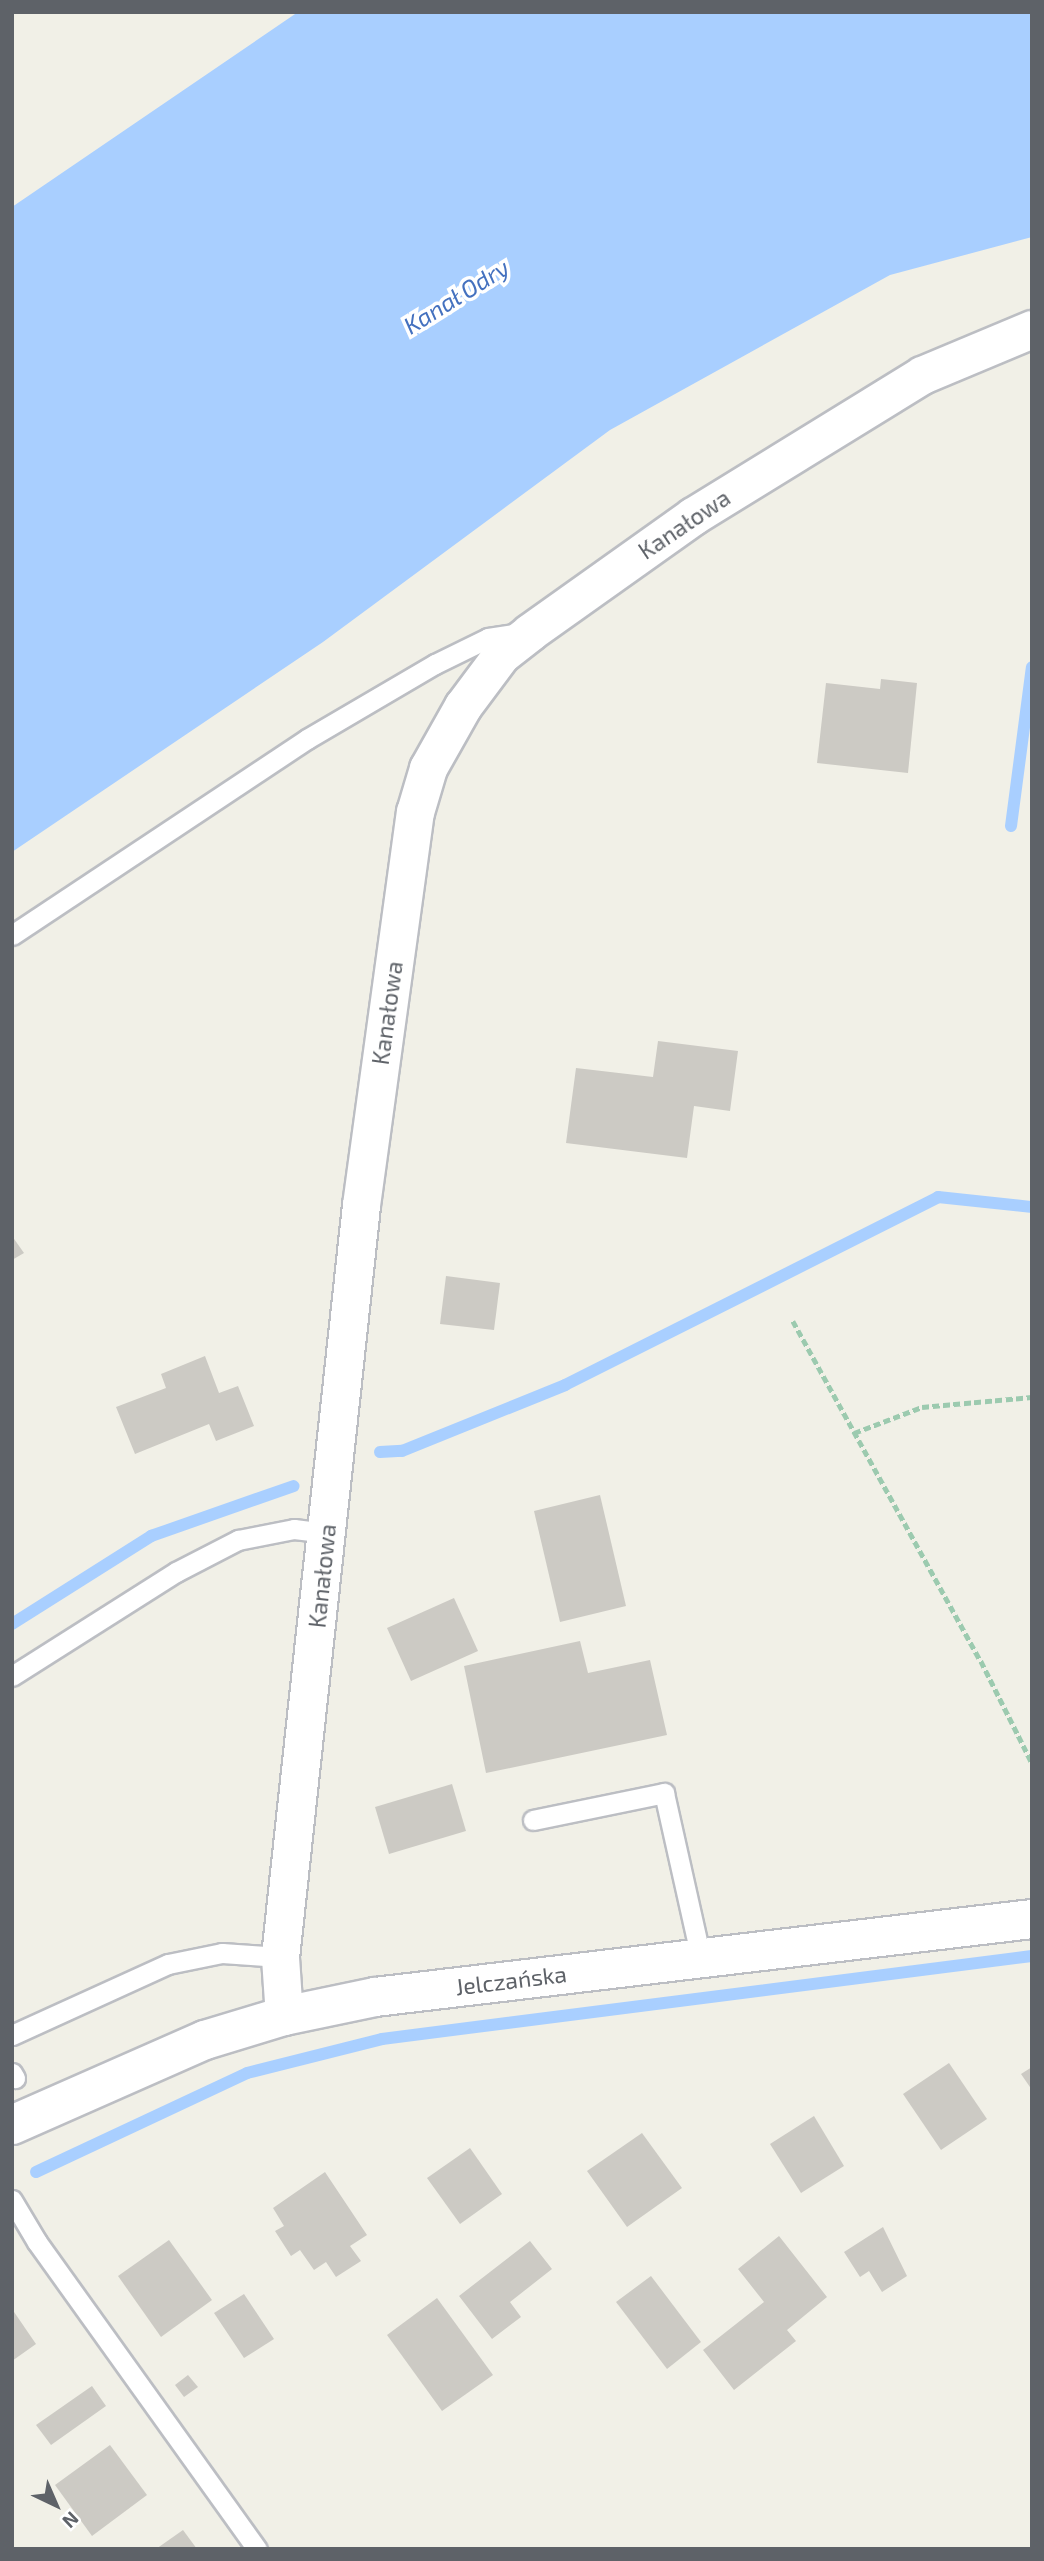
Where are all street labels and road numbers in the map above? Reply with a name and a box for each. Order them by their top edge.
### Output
street label: Kanałowa [633,483,735,565]
street label: Kanałowa [366,959,408,1067]
street label: Kanałowa [303,1523,341,1629]
street label: Jelczańska [454,1959,568,2001]

